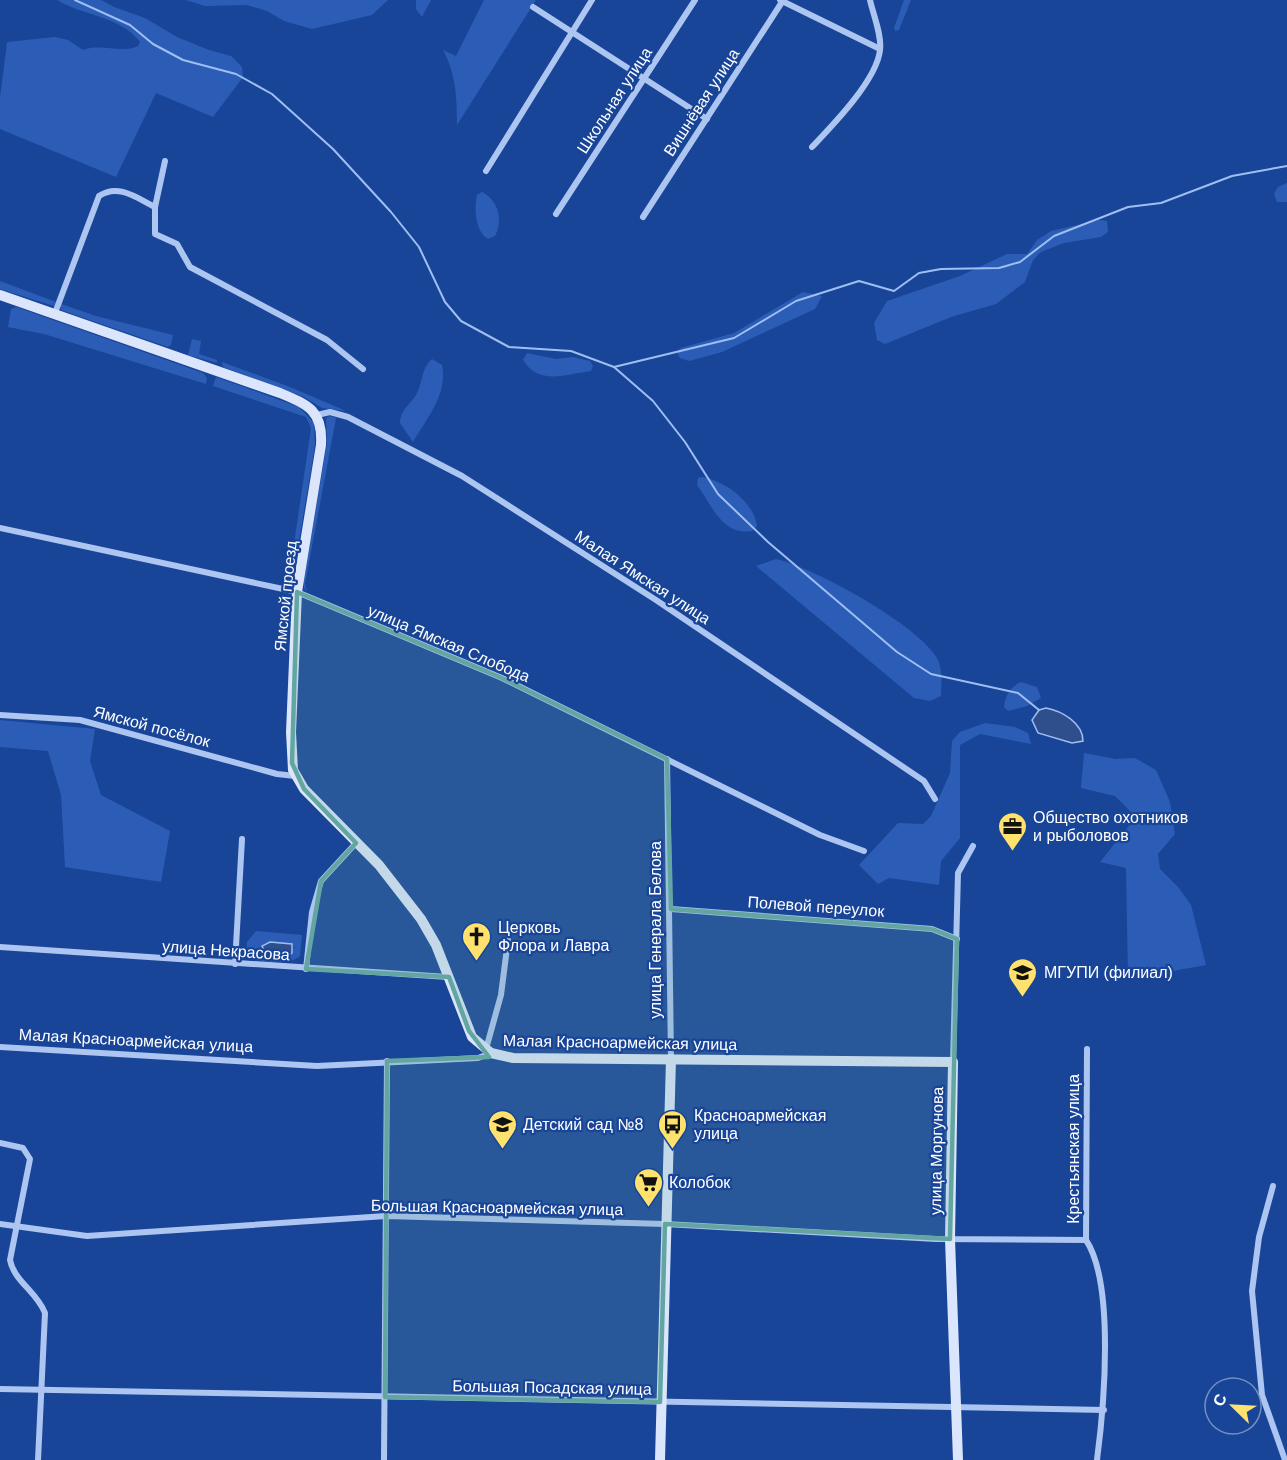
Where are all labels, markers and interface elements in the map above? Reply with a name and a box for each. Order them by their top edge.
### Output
street label: Школьная улица [574,44,655,156]
street label: Вишнёвая улица [660,45,743,159]
street label: Малая Ямская улица [572,527,714,628]
street label: Ямской проезд [271,539,300,652]
street label: улица Ямская Слобода [365,602,532,685]
street label: Ямской посёлок [92,703,213,750]
place label: Общество охотников и рыболовов [1033,809,1188,844]
office icon: Общество охотников и рыболовов [996,810,1028,852]
street label: улица Генерала Белова [647,841,664,1019]
street label: Полевой переулок [747,893,886,920]
place label: Церковь Флора и Лавра [498,919,609,954]
church icon: Церковь Флора и Лавра [461,920,493,962]
street label: улица Некрасова [162,938,290,963]
school or university icon: МГУПИ (филиал) [1007,956,1039,998]
place label: МГУПИ (филиал) [1044,964,1173,981]
street label: Малая Красноармейская улица [18,1026,254,1055]
street label: Малая Красноармейская улица [503,1032,738,1053]
street label: Крестьянская улица [1065,1074,1082,1224]
street label: улица Моргунова [927,1087,946,1215]
place label: Красноармейская улица [694,1107,826,1142]
school or university icon: Детский сад №8 [486,1108,518,1150]
bus stop icon: Красноармейская улица [657,1108,689,1150]
place label: Детский сад №8 [523,1116,644,1133]
supermarket icon: Колобок [632,1166,664,1208]
place label: Колобок [669,1174,731,1191]
street label: Большая Красноармейская улица [371,1197,623,1218]
north arrow [1203,1376,1263,1436]
street label: Большая Посадская улица [452,1377,652,1398]
text: С [1210,1391,1230,1409]

